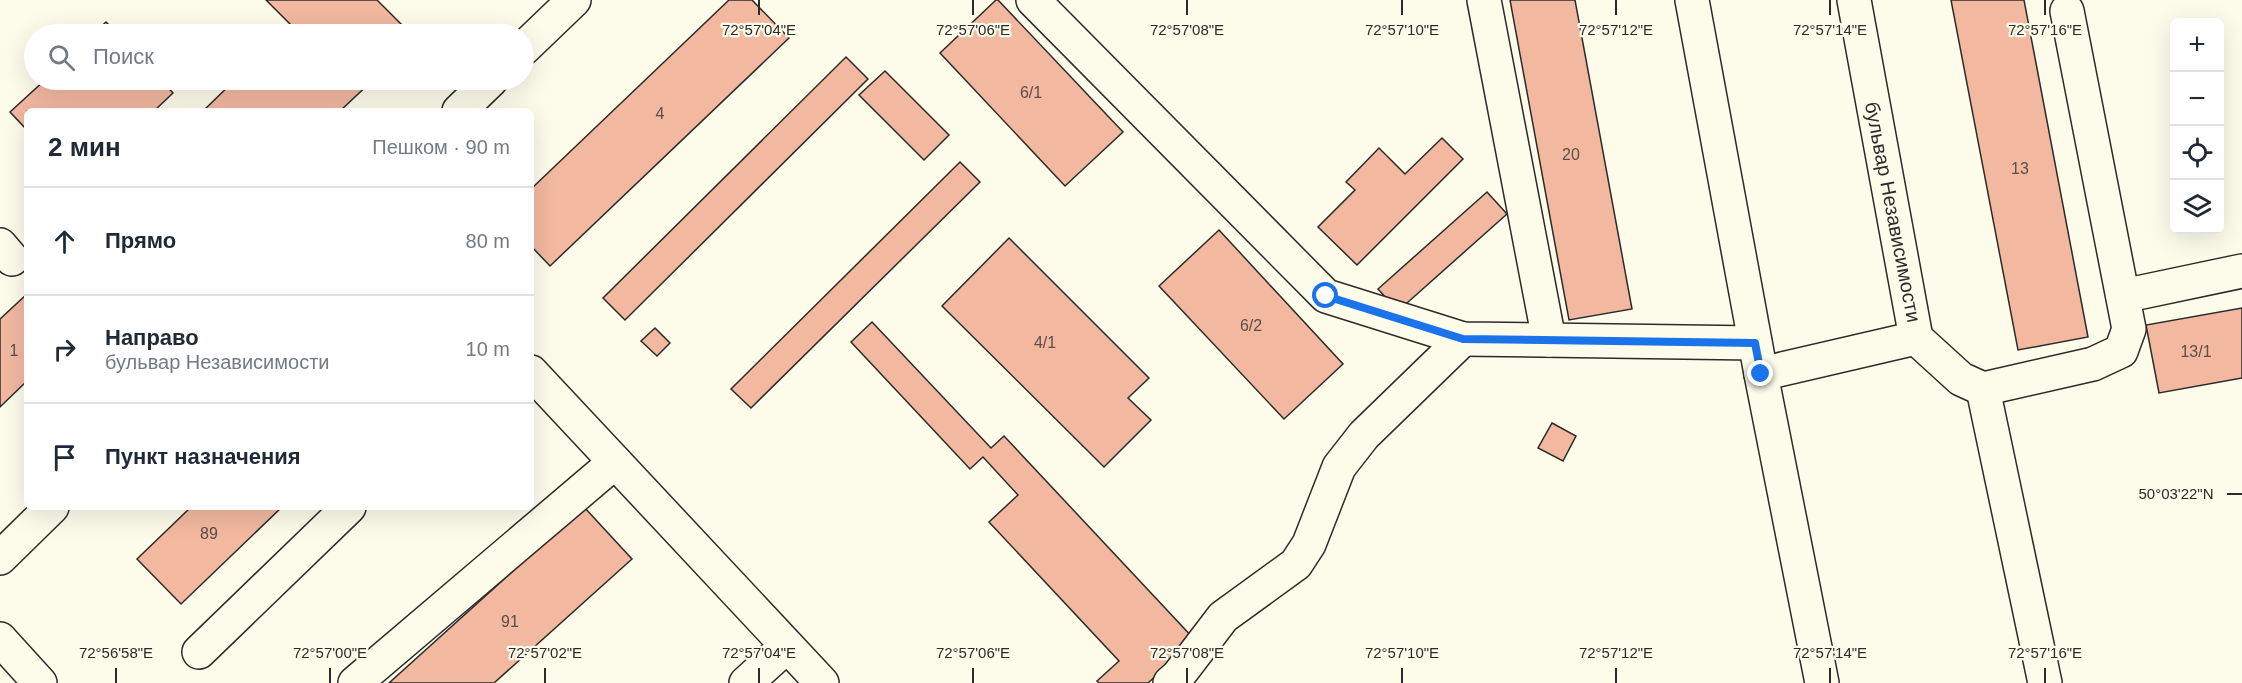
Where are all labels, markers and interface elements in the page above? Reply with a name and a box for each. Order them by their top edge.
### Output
map controls [2170,18,2224,234]
button: + [2170,18,2224,72]
text: 72°57'04"E [722,21,796,38]
text: 72°57'06"E [936,21,1010,38]
text: 72°57'08"E [1150,21,1224,38]
text: 72°57'10"E [1365,21,1439,38]
text: 72°57'12"E [1579,21,1653,38]
text: 72°57'14"E [1793,21,1867,38]
text: 72°57'16"E [2008,21,2082,38]
search box [24,24,534,90]
icon: search [45,41,78,74]
text: Поиск [93,44,154,69]
button: − [2170,72,2224,126]
house number: 6/1 [1020,84,1042,101]
street label: бульвар Независимости [1861,100,1925,324]
house number: 4 [656,105,665,122]
button: locate [2170,126,2224,180]
text: 2 мин [48,132,121,162]
text: Пешком · 90 m [372,136,510,158]
house number: 20 [1562,146,1580,163]
house number: 13 [2011,160,2029,177]
button: layers [2170,180,2224,234]
icon: ahead [48,225,81,258]
text: Прямо [105,228,176,253]
text: 80 m [466,230,510,252]
route start [1312,282,1338,308]
house number: 6/2 [1240,317,1262,334]
text: Направо [105,325,199,350]
icon: right [48,333,81,366]
house number: 4/1 [1034,334,1056,351]
text: 10 m [466,338,510,360]
house number: 1 [10,342,19,359]
house number: 13/1 [2180,343,2212,360]
text: бульвар Независимости [105,351,329,373]
route end [1747,360,1773,386]
icon: arrive [48,441,81,474]
text: Пункт назначения [105,444,301,469]
text: 50°03'22"N [2138,485,2214,502]
house number: 89 [200,525,218,542]
house number: 91 [501,613,519,630]
text: 72°56'58"E [79,644,153,661]
text: 72°57'00"E [293,644,367,661]
text: 72°57'02"E [508,644,582,661]
text: 72°57'04"E [722,644,796,661]
text: 72°57'06"E [936,644,1010,661]
text: 72°57'08"E [1150,644,1224,661]
text: 72°57'10"E [1365,644,1439,661]
text: 72°57'12"E [1579,644,1653,661]
text: 72°57'14"E [1793,644,1867,661]
text: 72°57'16"E [2008,644,2082,661]

